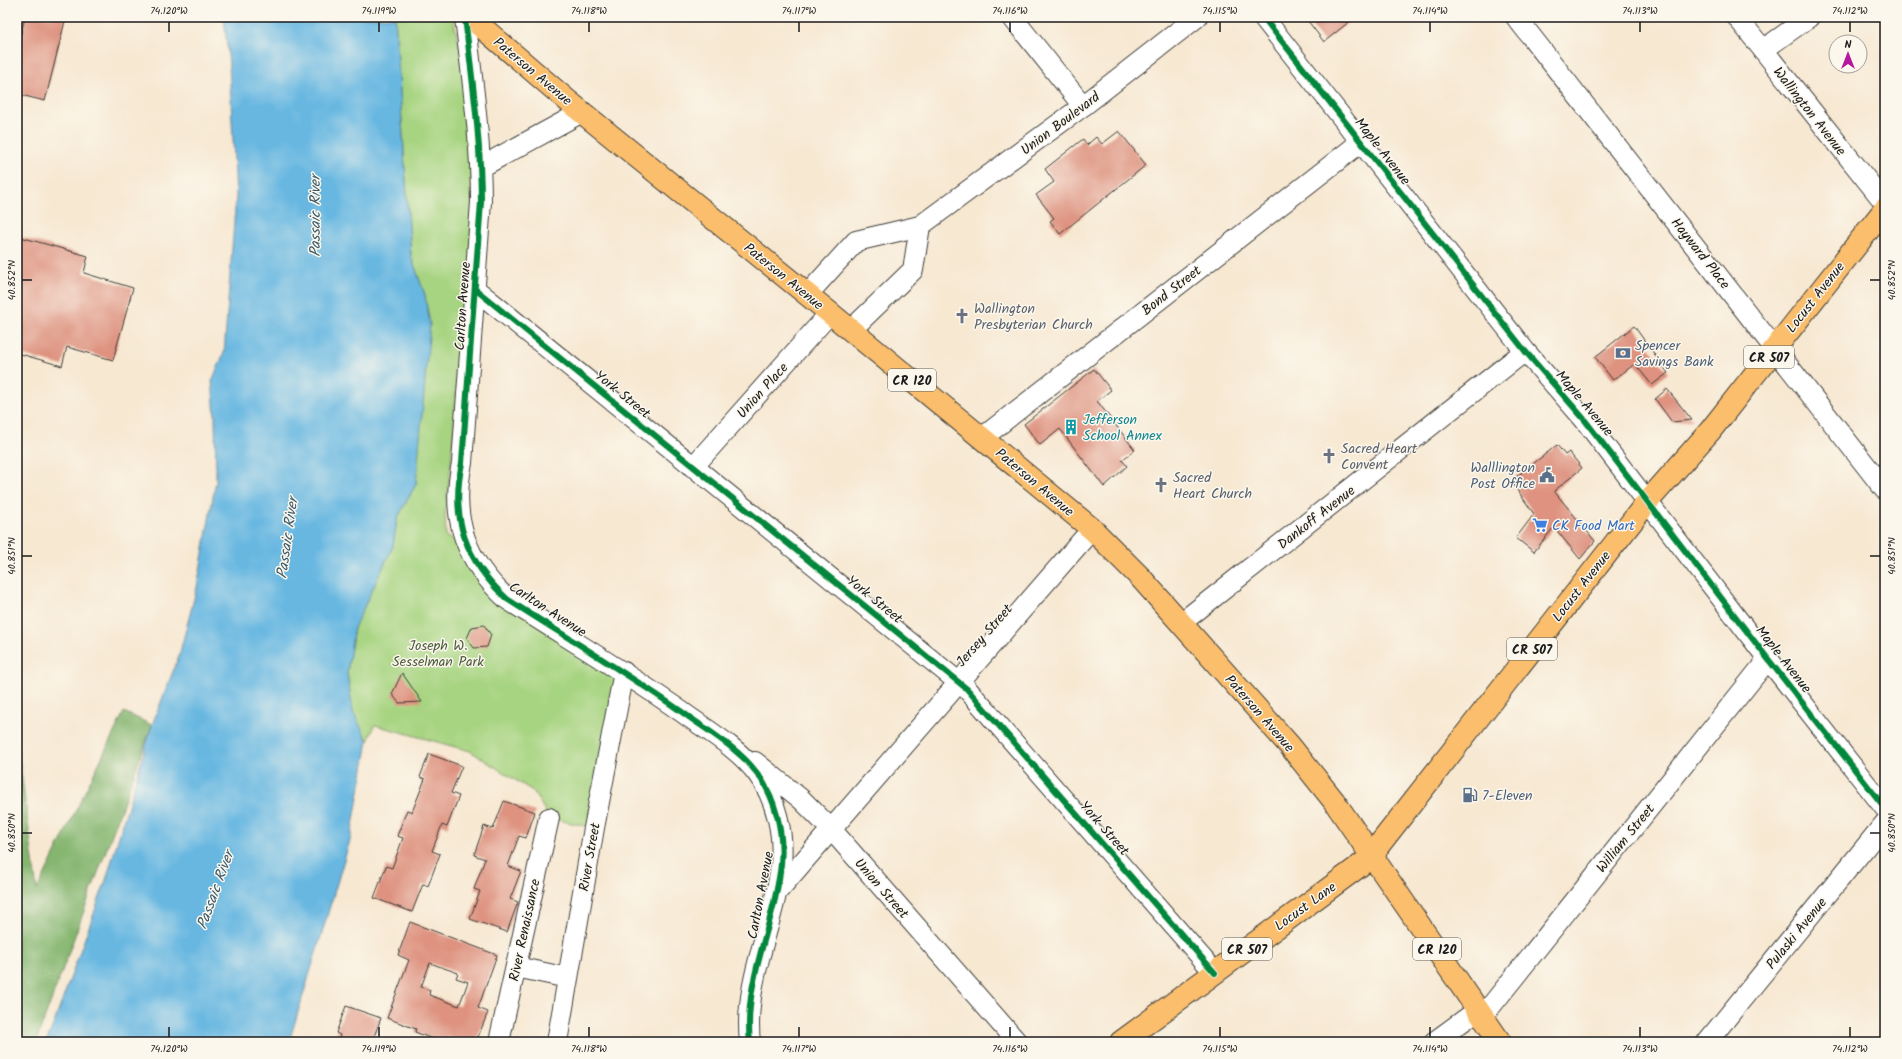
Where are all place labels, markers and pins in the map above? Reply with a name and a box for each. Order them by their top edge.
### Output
place label: Wallington Presbyterian Church [974,298,1093,336]
church icon: Wallington Presbyterian Church [953,307,971,325]
place label: Spencer Savings Bank [1635,335,1714,373]
bank icon: Spencer Savings Bank [1614,344,1632,362]
place label: Jefferson School Annex [1083,409,1163,447]
building icon: Jefferson School Annex [1062,418,1080,436]
place label: Sacred Heart Convent [1341,438,1418,476]
church icon: Sacred Heart Convent [1320,447,1338,465]
place label: Walllington Post Office [1470,457,1536,495]
public building icon: Walllington Post Office [1538,466,1556,484]
place label: Sacred Heart Church [1173,467,1252,505]
church icon: Sacred Heart Church [1152,476,1170,494]
place label: CK Food Mart [1552,515,1635,537]
supermarket icon: CK Food Mart [1531,516,1549,534]
place label: 7-Eleven [1482,785,1532,807]
fuel station icon: 7-Eleven [1461,786,1479,804]

